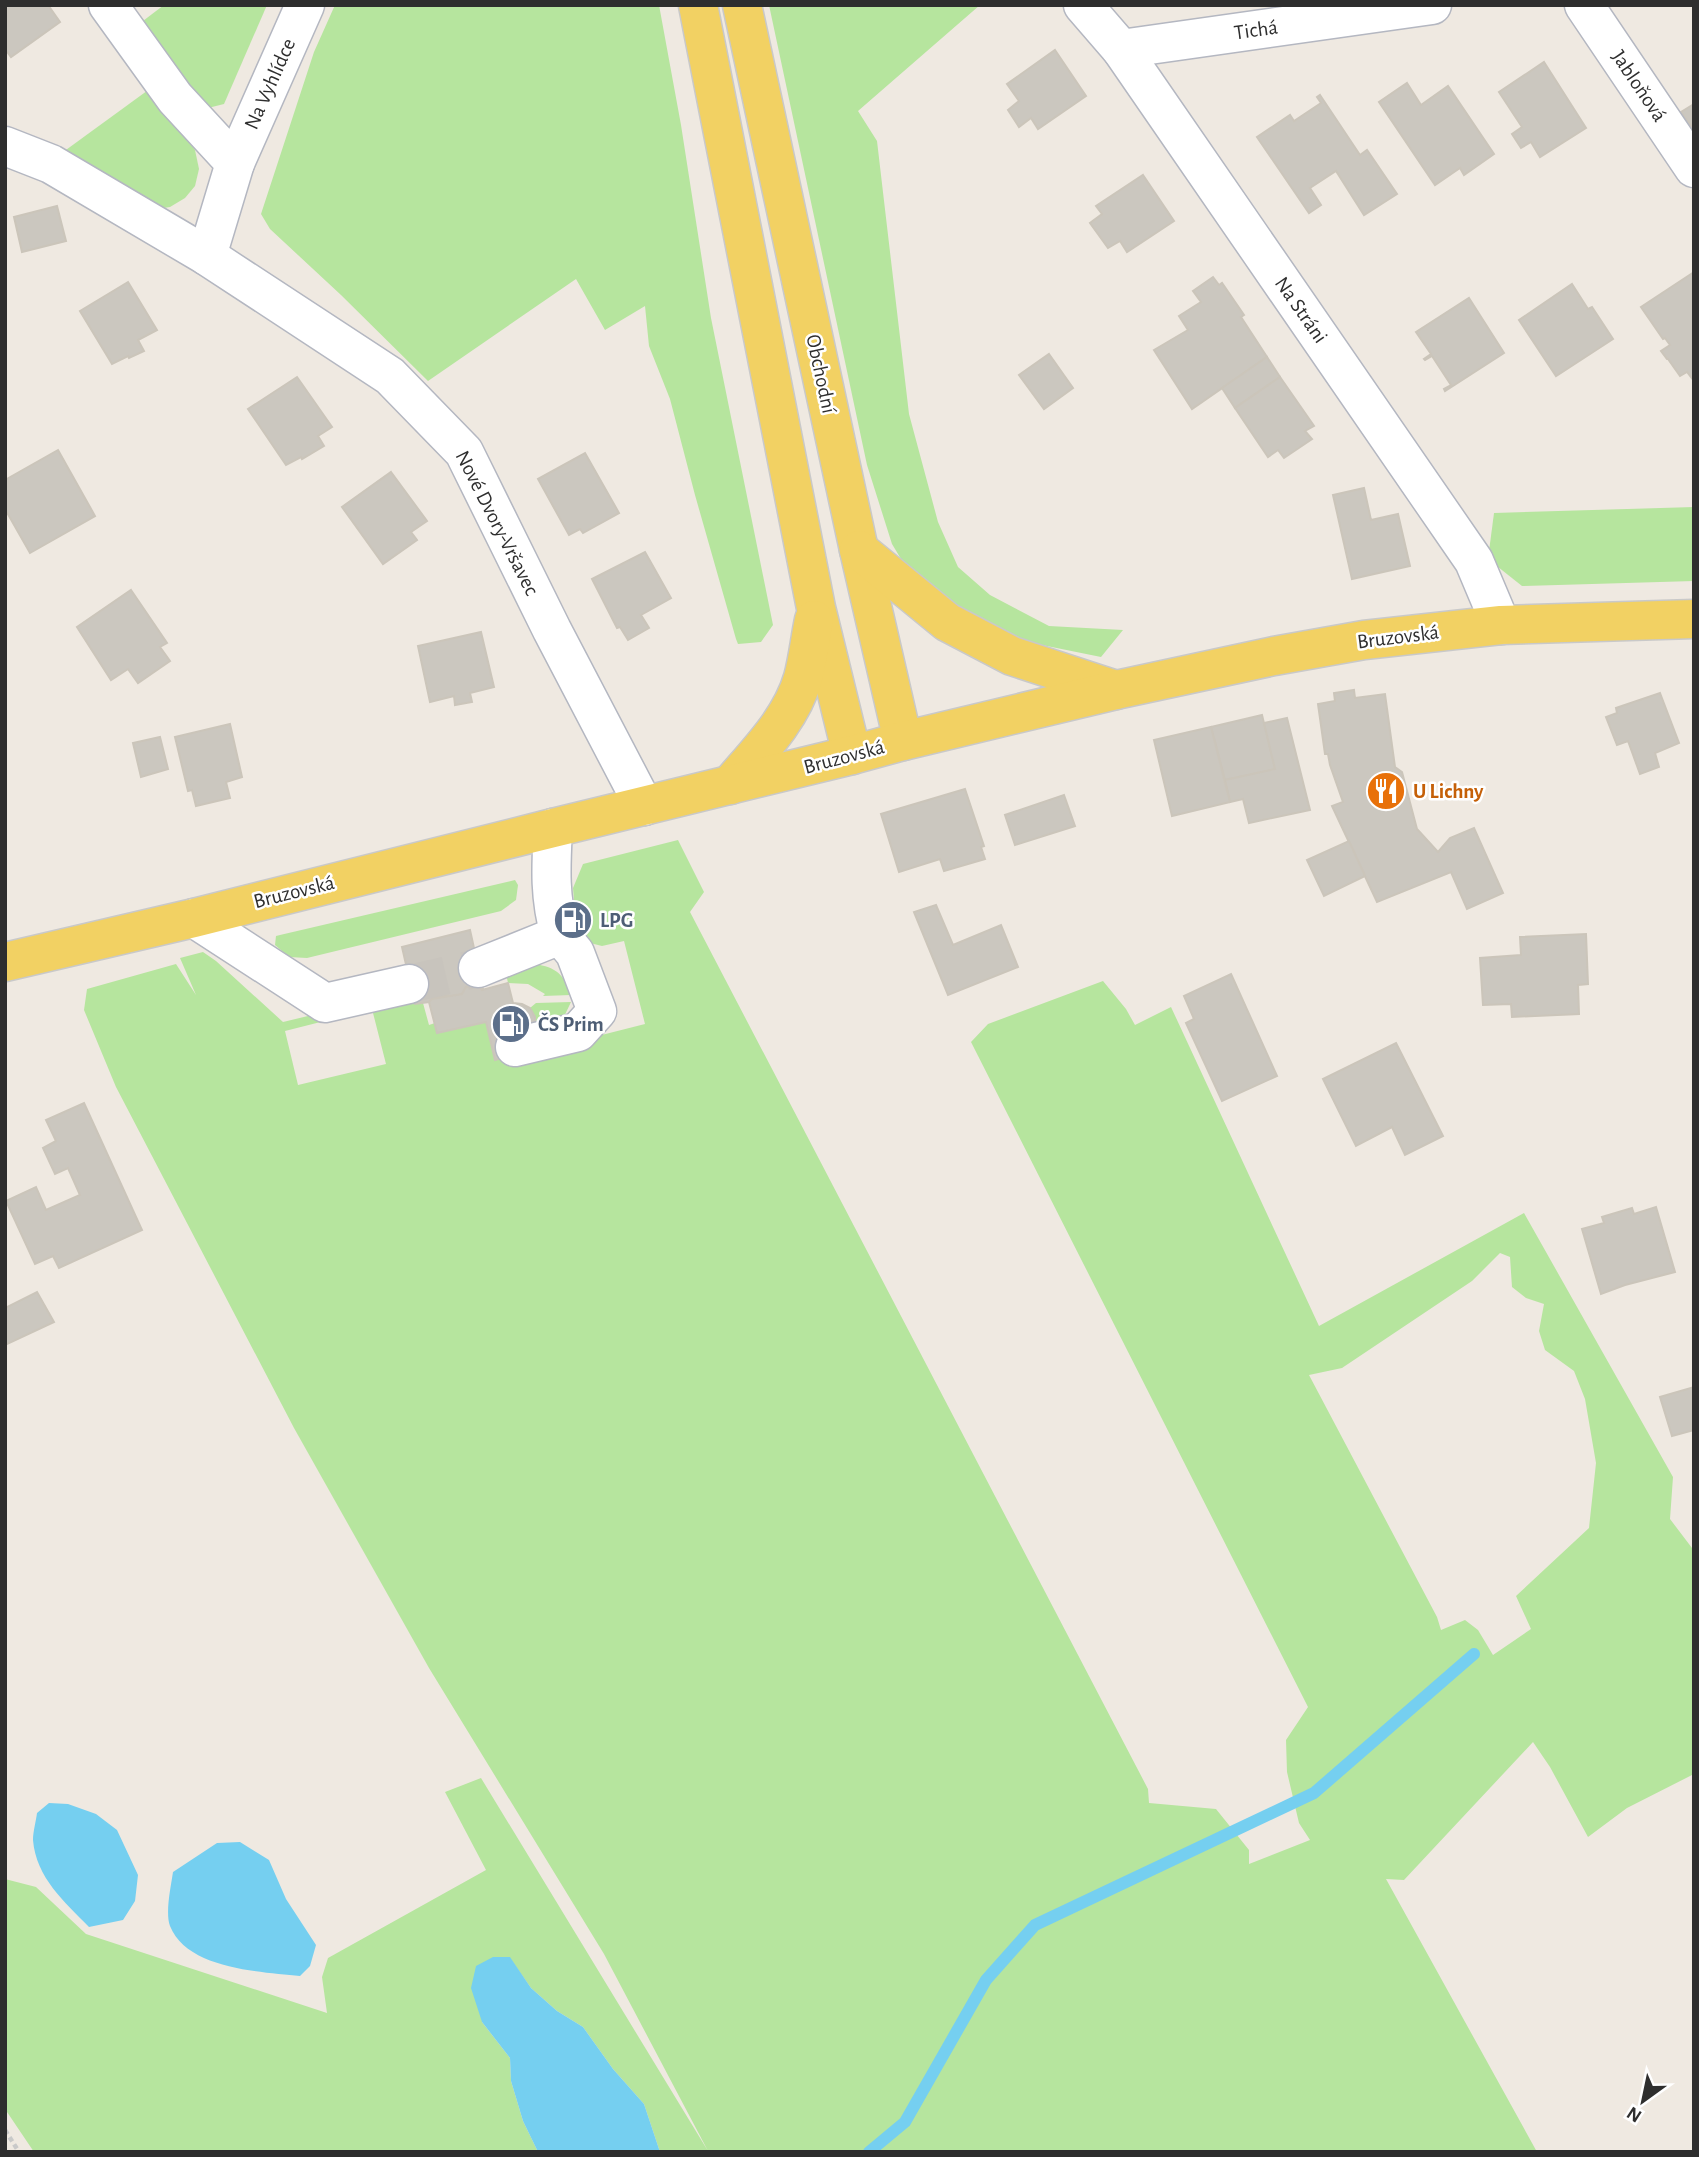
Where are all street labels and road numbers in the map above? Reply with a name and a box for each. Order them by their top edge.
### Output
street label: Tichá [1233,16,1280,43]
street label: Na Vyhlídce [241,35,299,133]
street label: Jabloňová [1608,47,1671,126]
street label: Na Stráni [1271,273,1331,347]
street label: Obchodní [802,333,840,416]
street label: Nové Dvory-Vršavec [451,447,543,599]
street label: Bruzovská [1356,622,1440,652]
street label: Bruzovská [801,736,887,778]
street label: Bruzovská [251,872,337,912]

